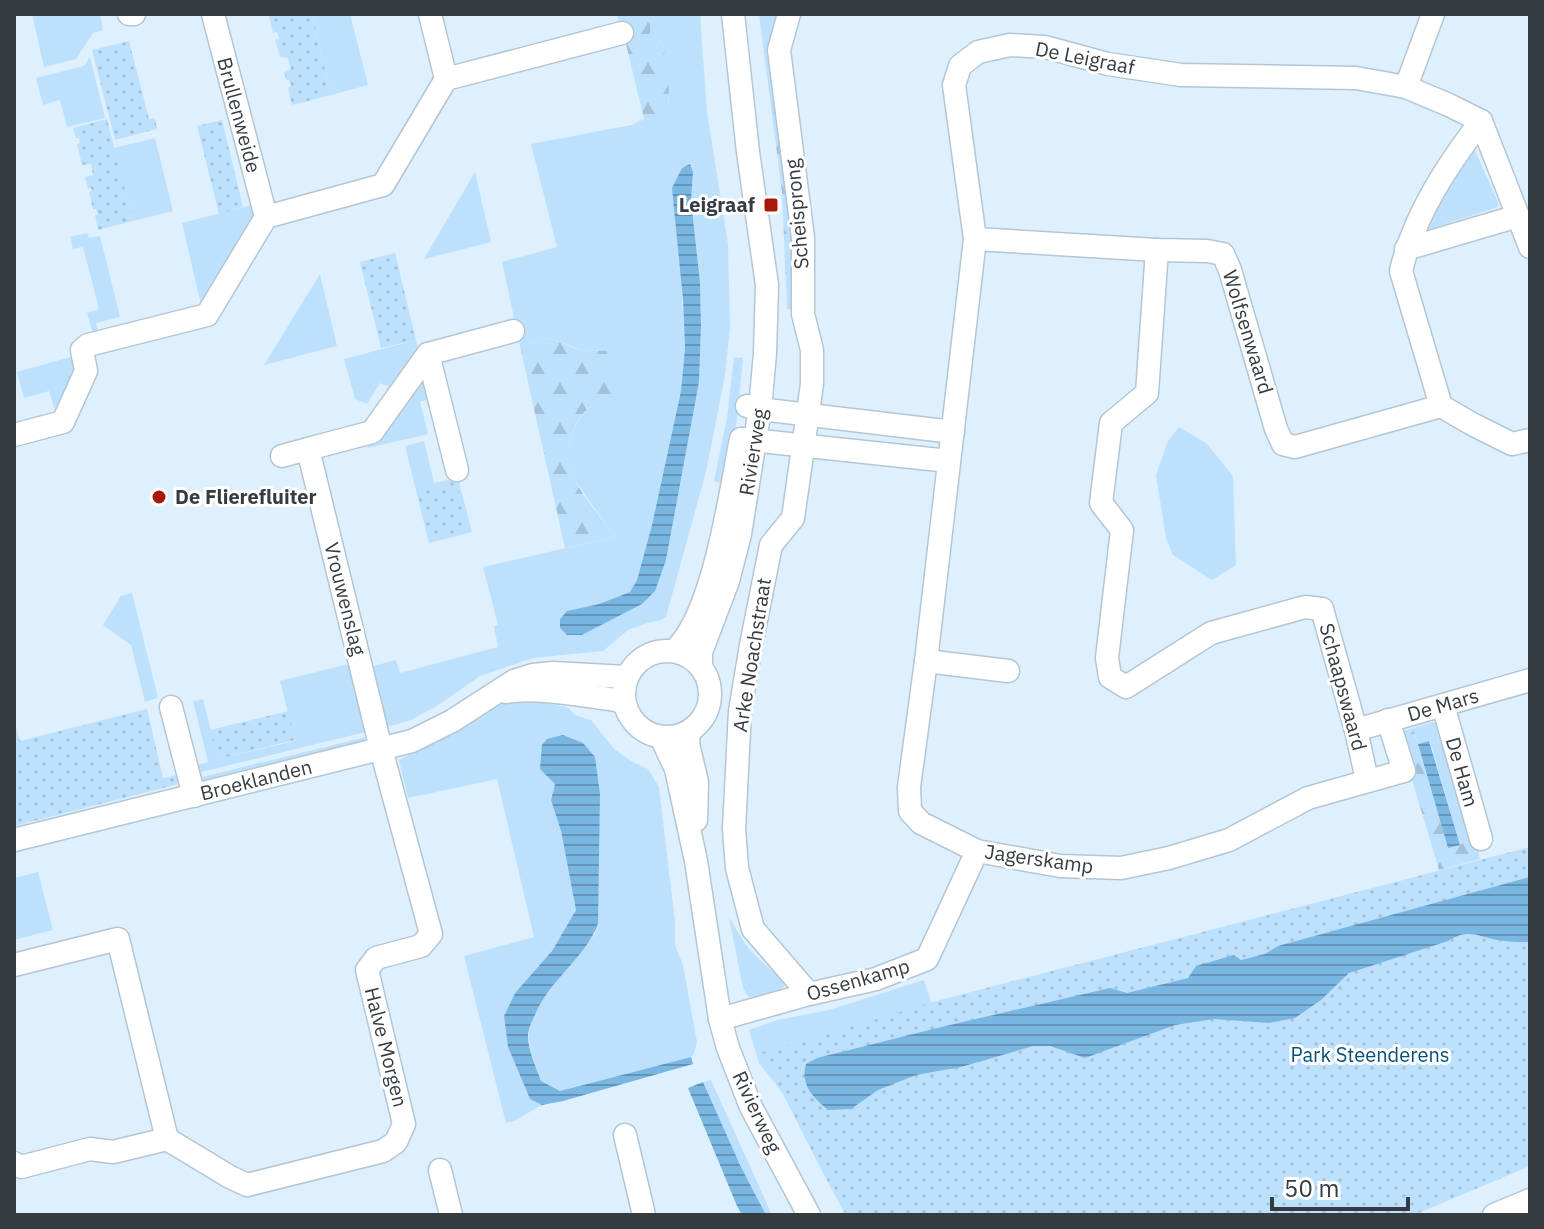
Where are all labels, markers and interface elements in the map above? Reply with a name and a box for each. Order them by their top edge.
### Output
street label: De Leigraaf [1033,35,1138,80]
street label: Brullenweide [211,54,268,176]
street label: Scheisprong [778,157,815,270]
place label: Leigraaf [679,191,755,218]
marker: Leigraaf [762,196,780,214]
street label: Wolfsenwaard [1217,267,1280,397]
street label: Rivierweg [732,406,773,497]
place label: De Flierefluiter [175,483,317,510]
marker: De Flierefluiter [150,488,168,506]
street label: Vrouwenslag [318,539,373,659]
street label: Arke Noachstraat [726,576,777,734]
street label: Schaapswaard [1314,620,1373,754]
street label: De Mars [1404,681,1482,728]
street label: De Ham [1440,734,1485,810]
street label: Broeklanden [197,753,315,806]
street label: Jagerskamp [983,838,1095,879]
street label: Ossenkamp [803,952,913,1007]
street label: Halve Morgen [359,984,414,1110]
park label: Park Steenderens [1291,1041,1449,1068]
street label: Rivierweg [727,1066,788,1158]
scale bar [1272,1161,1408,1211]
text: 50 m [1284,1172,1339,1204]

